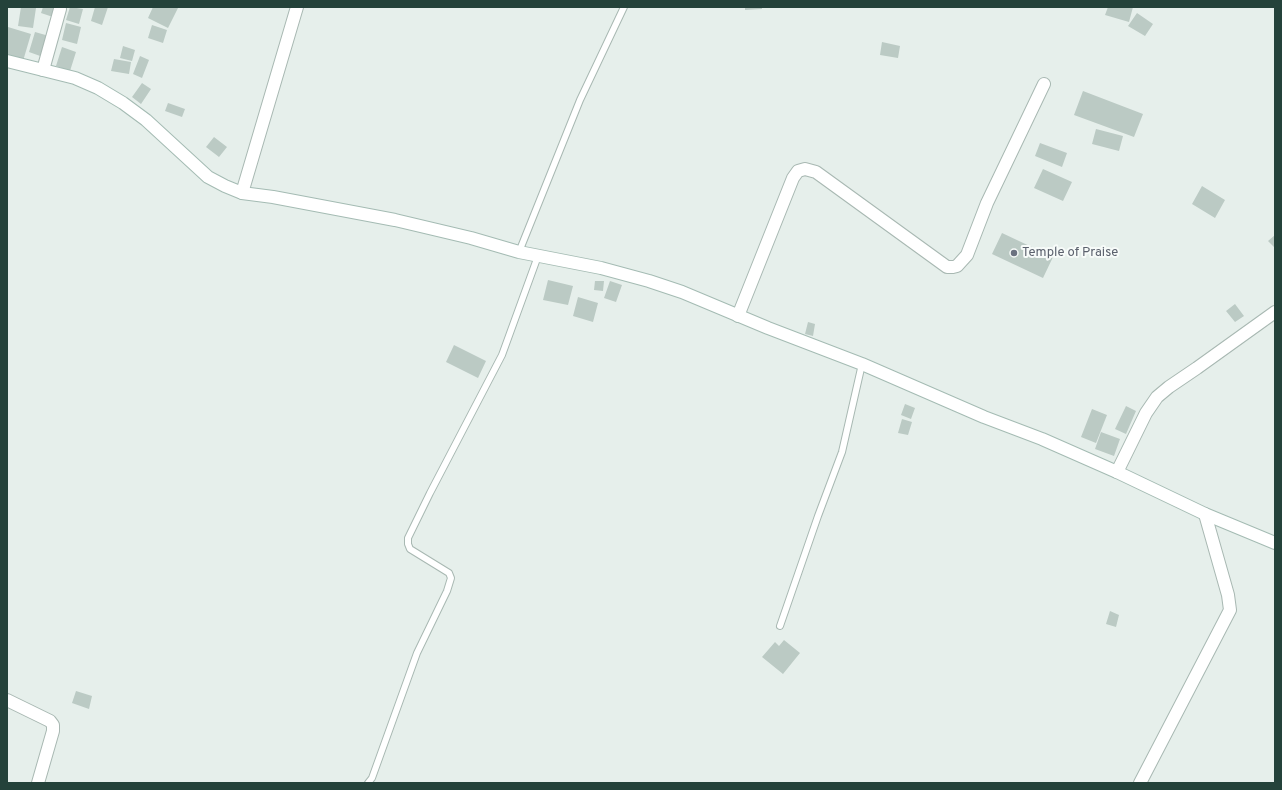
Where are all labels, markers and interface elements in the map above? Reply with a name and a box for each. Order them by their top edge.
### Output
place label: Temple of Praise [1022,245,1118,261]
marker: Temple of Praise [1009,248,1019,258]

